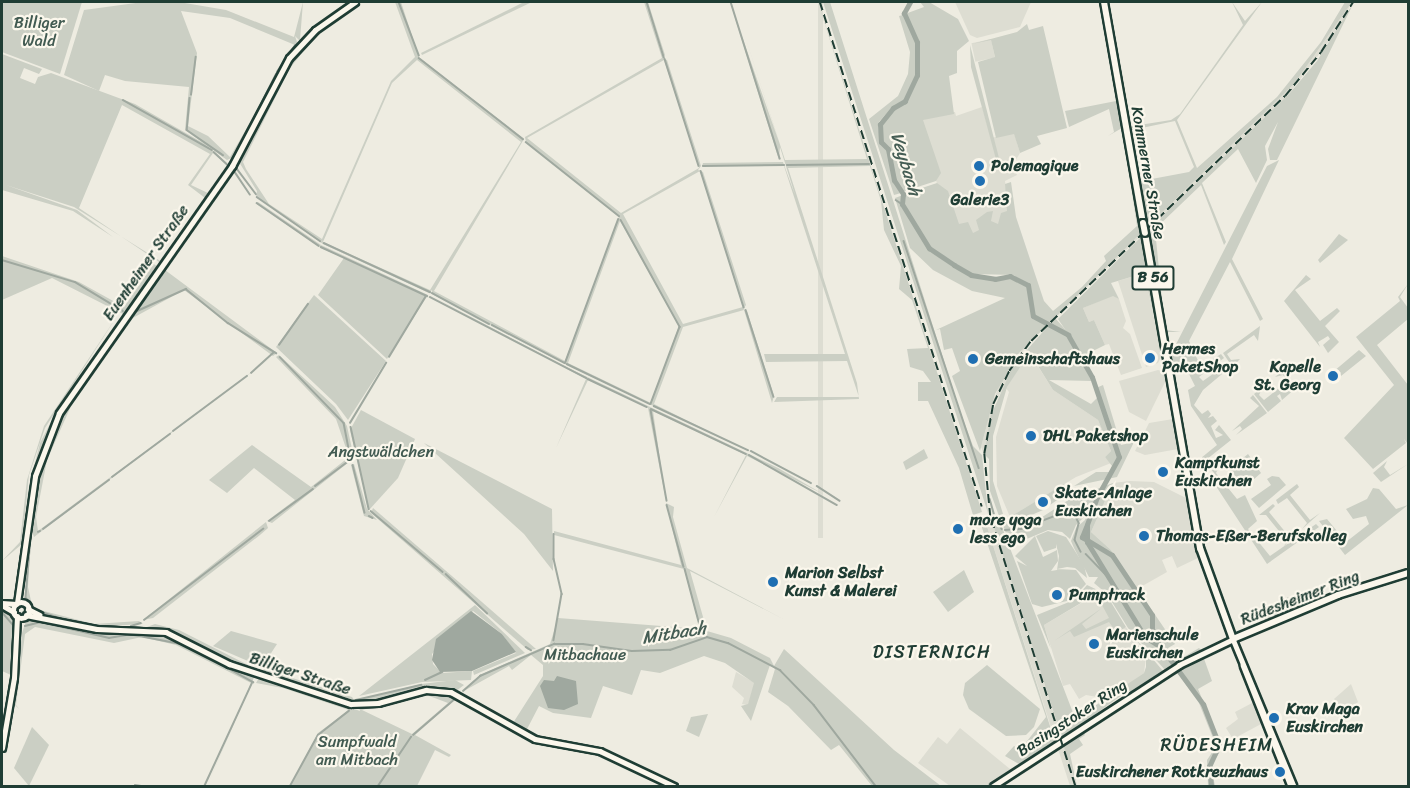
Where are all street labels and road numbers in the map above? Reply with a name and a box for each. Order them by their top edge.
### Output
street label: Kommerner Straße [1127,105,1169,241]
street label: Euenheimer Straße [99,201,193,325]
road number: B 56 [1130,266,1176,290]
street label: Rüdesheimer Ring [1238,567,1362,629]
street label: Billiger Straße [247,649,353,699]
street label: Basingstoker Ring [1013,675,1131,761]

